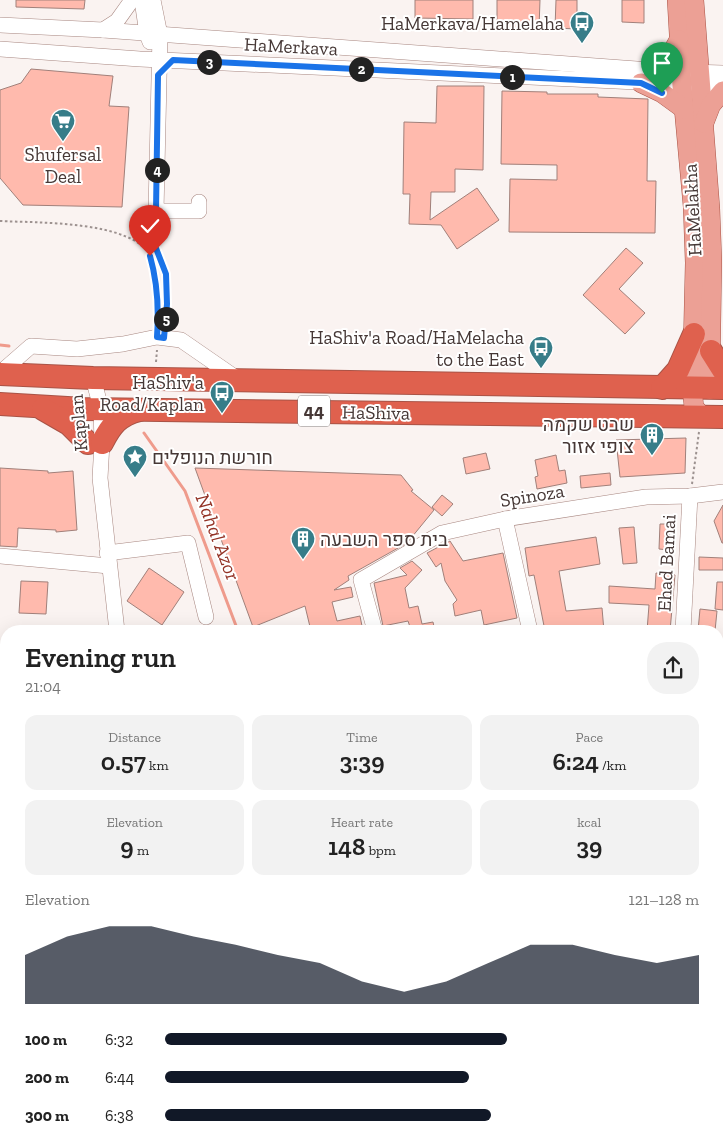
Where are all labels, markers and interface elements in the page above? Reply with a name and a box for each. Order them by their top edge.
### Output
bus stop icon: HaMerkava/Hamelaha [569,10,595,44]
place label: HaMerkava/Hamelaha [381,12,564,35]
street label: HaMerkava [243,33,338,60]
pin [641,42,683,93]
icon: arrive [648,49,676,77]
pin: 3 [196,50,222,74]
text: 3 [206,54,213,71]
pin: 2 [348,56,374,82]
text: 2 [358,61,365,78]
pin: 1 [500,64,524,90]
text: 1 [510,69,515,86]
supermarket icon: Shufersal Deal [50,108,76,142]
place label: Shufersal Deal [25,143,101,188]
pin: 4 [144,158,170,182]
text: 4 [154,162,161,179]
street label: HaMelakha [679,163,706,257]
pin [129,205,171,256]
icon: check [136,212,164,240]
pin: 5 [154,306,178,332]
text: 5 [163,311,170,328]
place label: HaShiv'a Road/HaMelacha to the East [309,326,524,371]
bus stop icon: HaShiv'a Road/HaMelacha to the East [528,335,554,369]
place label: HaShiv'a Road/Kaplan [100,371,204,416]
bus stop icon: HaShiv'a Road/Kaplan [209,380,235,414]
street label: Kaplan [65,393,92,452]
road number: 44 [298,396,330,426]
street label: HaShiva [342,400,410,425]
place label: שבט שקמה צופי אזור [543,413,634,458]
building icon: שבט שקמה צופי אזור [639,422,665,456]
place icon: חורשת הנופלים [122,444,148,478]
place label: חורשת הנופלים [152,446,273,469]
street label: Spinoza [498,479,566,512]
water label: Nahal Azor [191,490,246,584]
street label: Ehad Bamai [652,514,681,612]
building icon: בית ספר השבעה [290,526,316,560]
place label: בית ספר השבעה [320,528,448,551]
text: Evening run [25,641,176,674]
button: share [647,642,699,694]
text: 21:04 [25,677,61,696]
text: Distance [108,729,161,746]
text: Time [346,729,378,746]
text: Pace [575,729,603,746]
text: 0.57 [101,746,146,776]
text: 3:39 [339,746,385,776]
text: 6:24 [552,746,599,776]
text: km [146,757,168,774]
text: /km [599,757,626,774]
text: Elevation [106,814,163,831]
text: Heart rate [331,814,393,831]
text: kcal [577,814,601,831]
text: 9 [120,831,134,861]
text: 148 [328,831,365,861]
text: 39 [576,831,602,861]
text: m [134,842,149,859]
text: bpm [365,842,396,859]
text: Elevation [25,890,90,909]
text: 121–128 m [629,890,699,909]
text: 100 m [25,1030,67,1049]
text: 6:32 [105,1030,133,1049]
text: 200 m [25,1068,69,1087]
text: 6:44 [105,1068,134,1087]
text: 300 m [25,1106,69,1125]
text: 6:38 [105,1106,134,1125]

